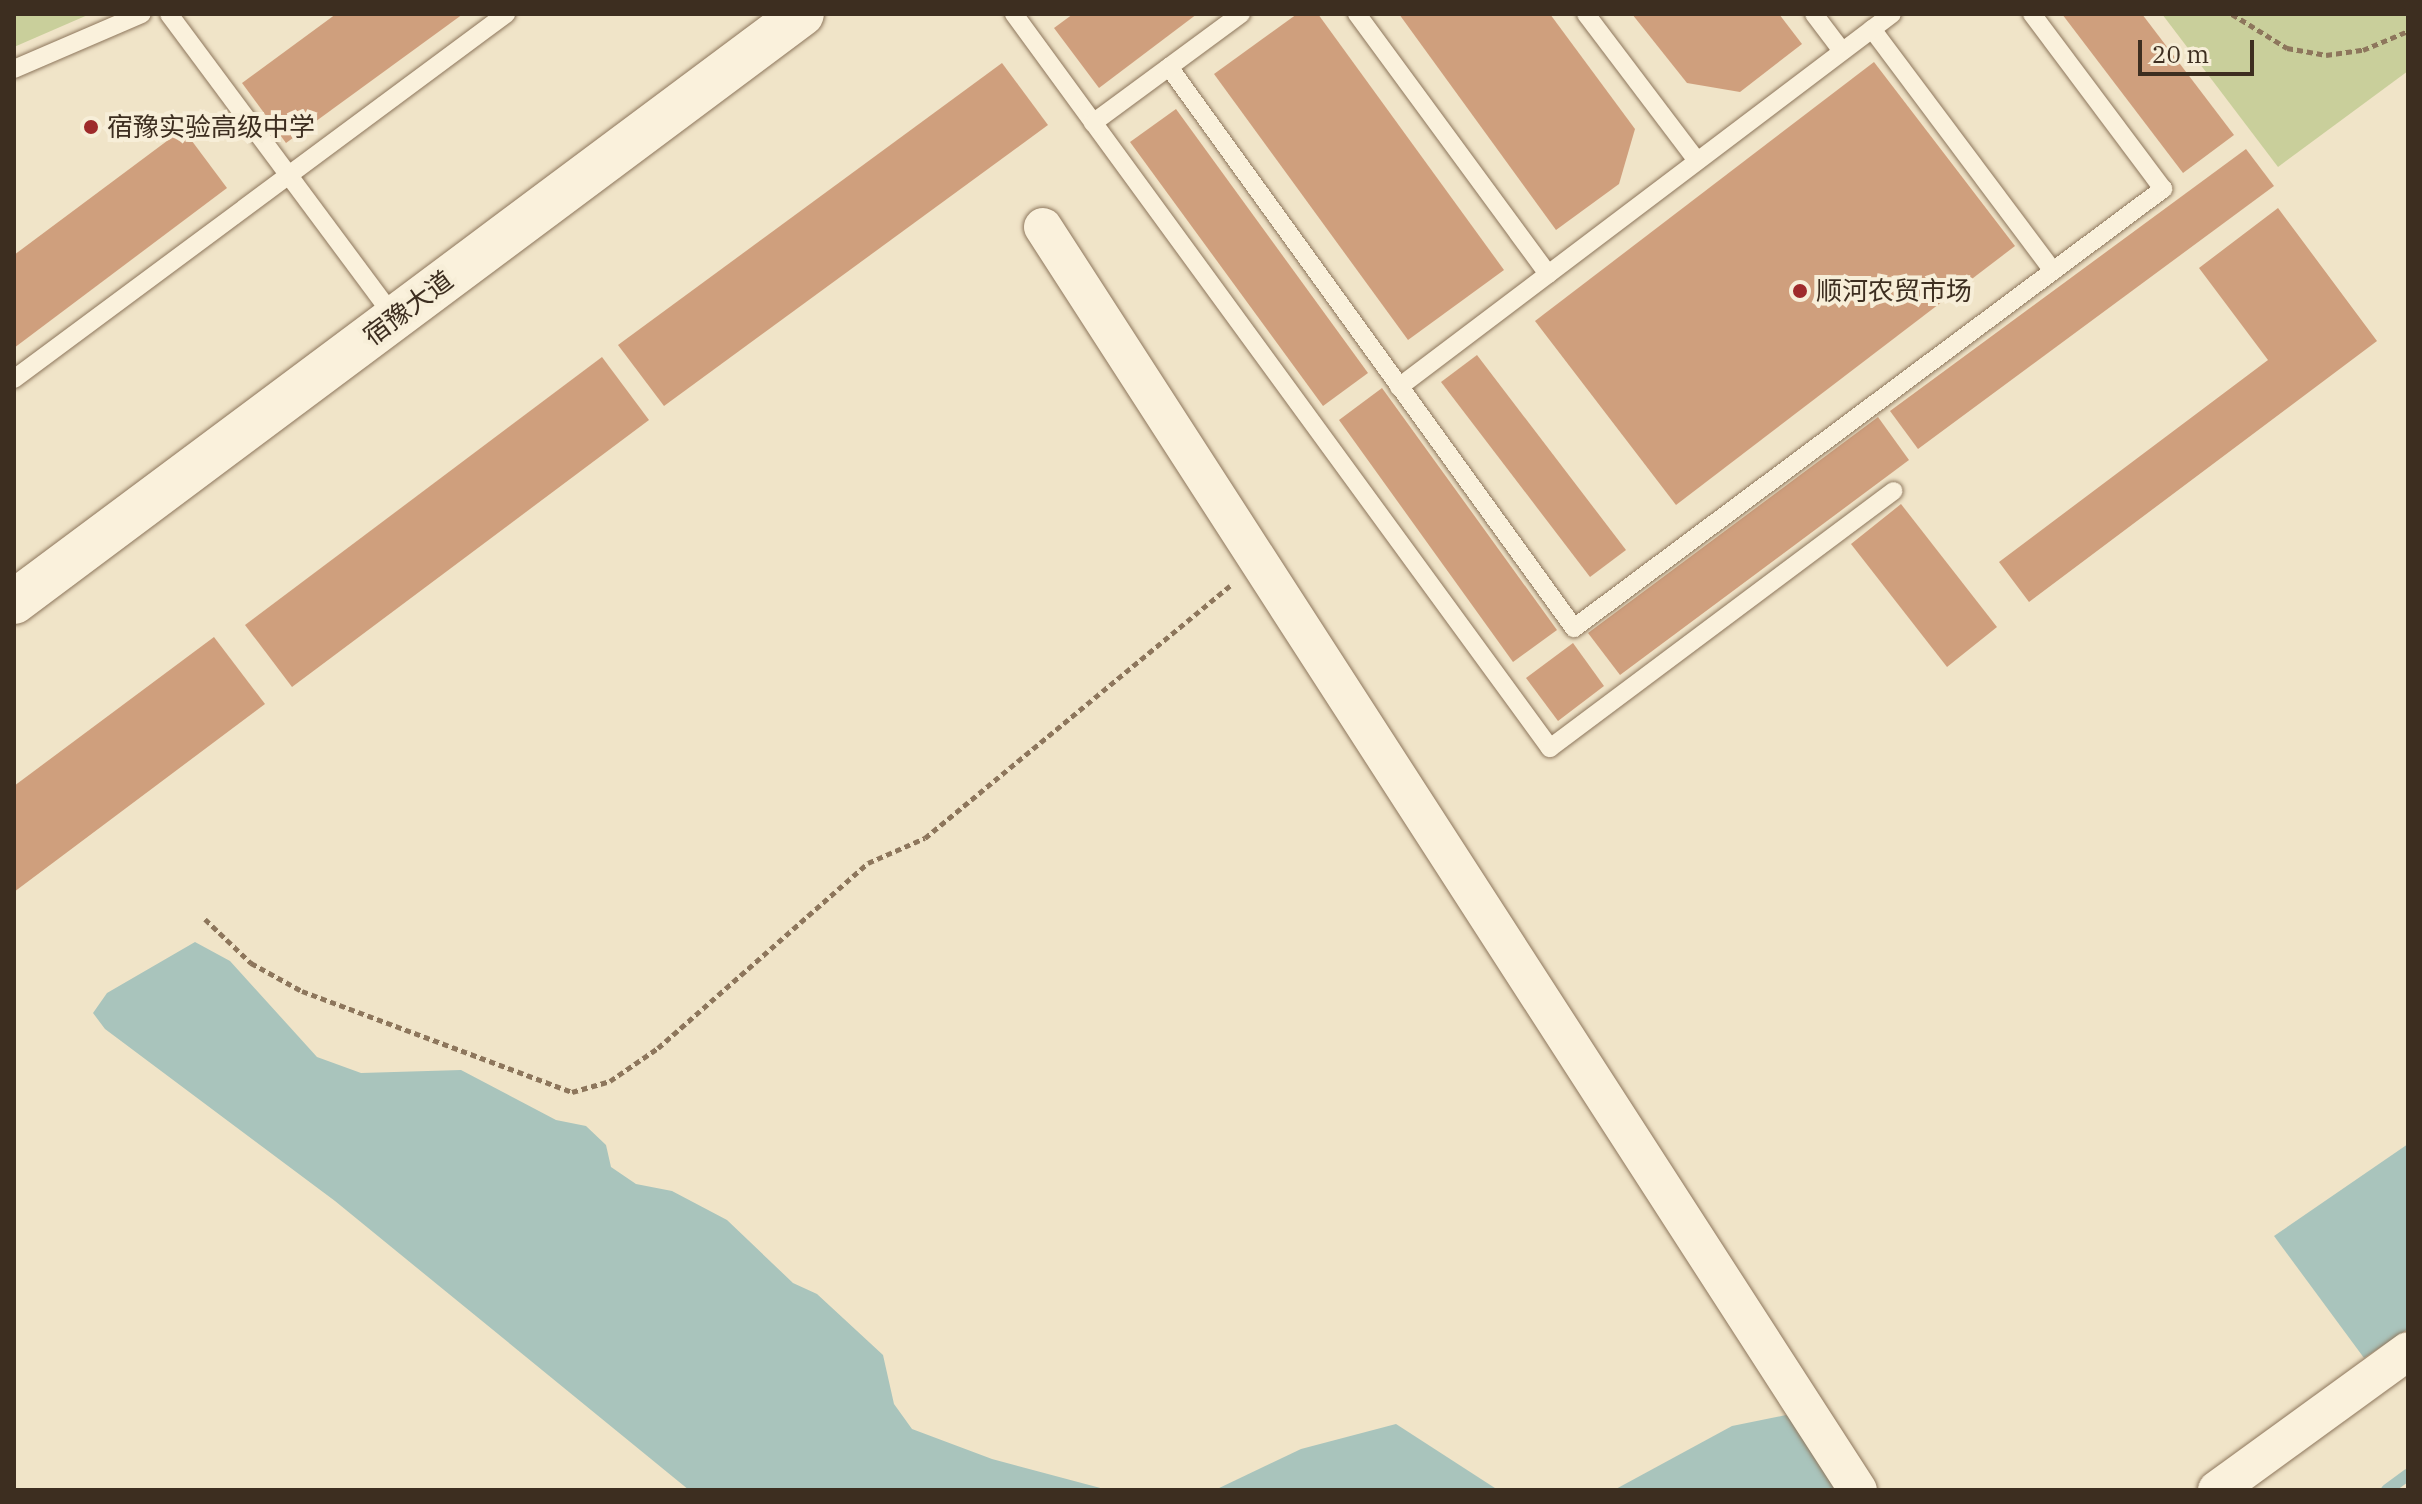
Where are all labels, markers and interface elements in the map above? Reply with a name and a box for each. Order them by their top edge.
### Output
scale bar [2142,24,2258,74]
text: 20 m [2152,38,2209,70]
place label: 宿豫实验高级中学 [107,111,315,143]
marker: 宿豫实验高级中学 [82,118,100,136]
street label: 宿豫大道 [357,264,459,352]
place label: 顺河农贸市场 [1816,275,1972,307]
marker: 顺河农贸市场 [1791,282,1809,300]

